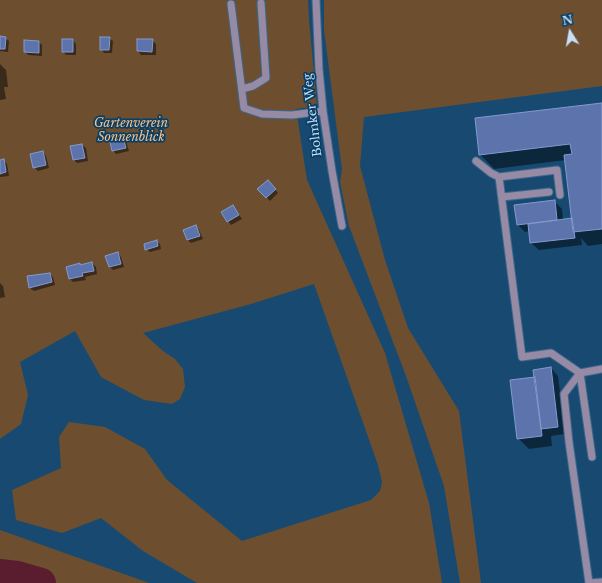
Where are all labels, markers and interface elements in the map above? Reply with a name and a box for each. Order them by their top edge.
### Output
north arrow [550,12,590,52]
text: N [561,12,574,28]
street label: Bolmker Weg [301,72,325,158]
park label: Gartenverein Sonnenblick [94,117,168,145]

